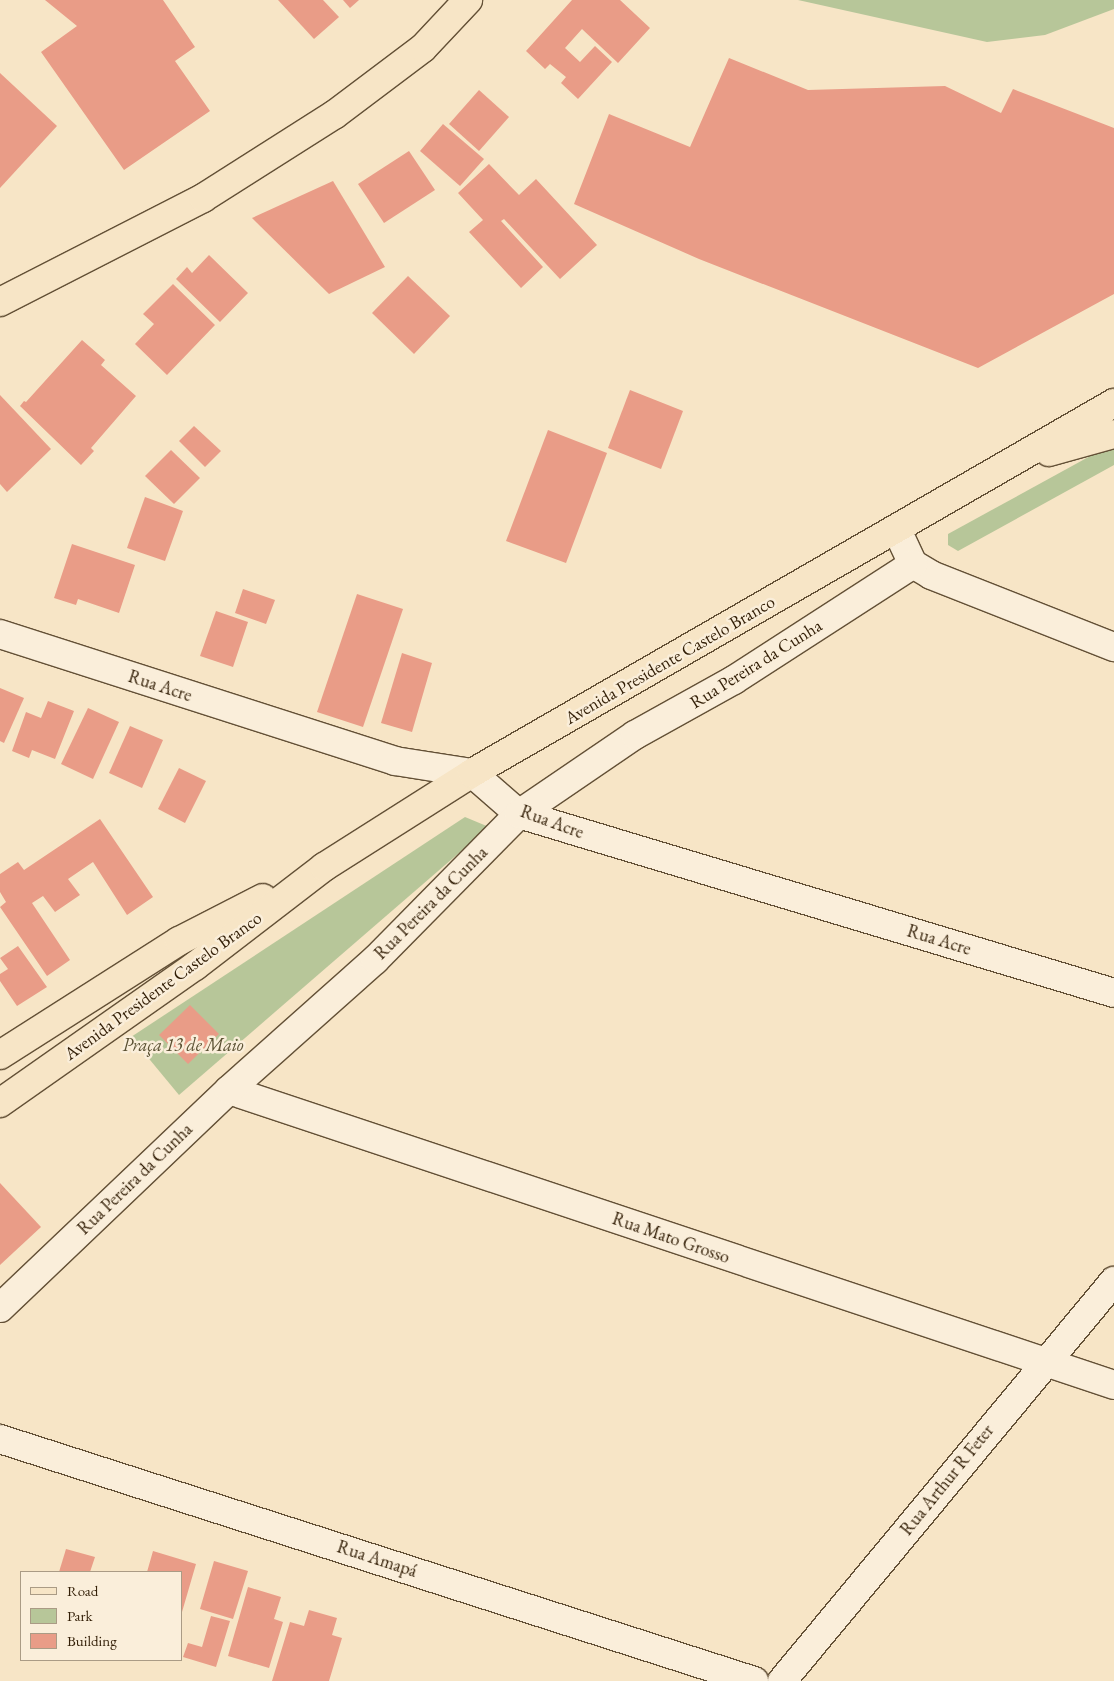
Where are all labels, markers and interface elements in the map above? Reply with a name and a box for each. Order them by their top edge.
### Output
street label: Avenida Presidente Castelo Branco [561,591,779,729]
street label: Rua Pereira da Cunha [686,615,826,713]
street label: Rua Acre [125,666,195,706]
street label: Rua Acre [517,801,587,843]
street label: Rua Pereira da Cunha [370,842,492,964]
street label: Avenida Presidente Castelo Branco [60,907,266,1065]
street label: Rua Acre [904,920,974,960]
park label: Praça 13 de Maio [122,1034,244,1056]
street label: Rua Pereira da Cunha [73,1119,197,1239]
street label: Rua Mato Grosso [609,1208,733,1268]
street label: Rua Arthur R Feter [896,1420,998,1540]
street label: Rua Amapá [334,1536,420,1582]
legend [20,1571,182,1661]
text: Road [67,1581,98,1600]
text: Park [67,1606,93,1625]
text: Building [67,1631,117,1650]

